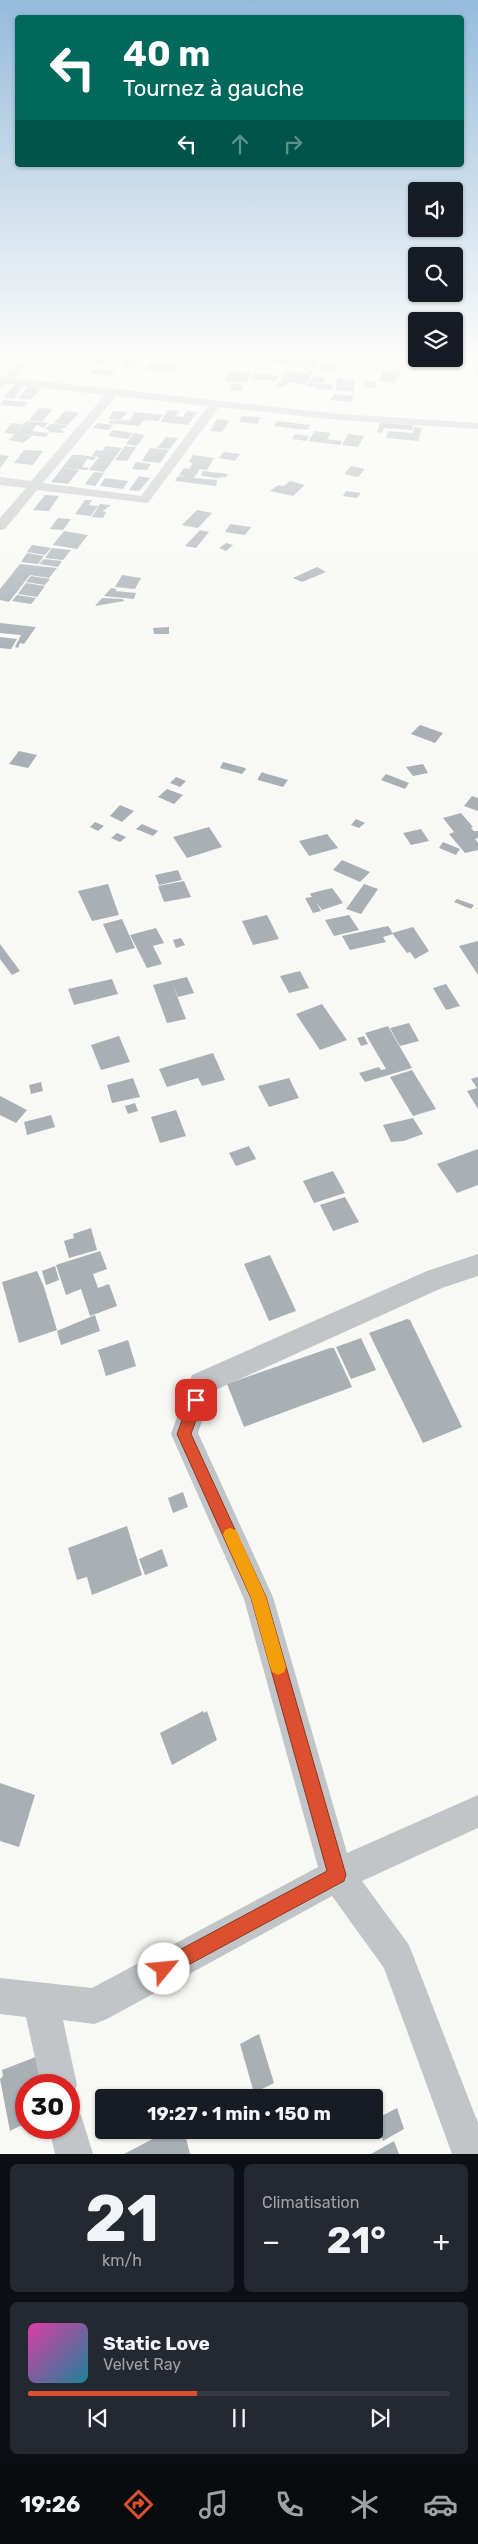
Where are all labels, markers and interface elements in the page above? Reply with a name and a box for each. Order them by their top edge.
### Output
text: 40 m [123,33,210,75]
icon: left [40,35,105,100]
text: Tournez à gauche [123,75,304,102]
icon: left [173,130,201,158]
icon: ahead [226,130,254,158]
icon: right [279,130,307,158]
map controls [408,182,463,367]
button: sound [408,182,463,237]
button: search [408,247,463,302]
button: layers [408,312,463,367]
pin [175,1379,217,1421]
icon: arrive [182,1386,210,1414]
position arrow [137,1942,189,1994]
speed limit sign: 30 [15,2074,80,2139]
text: 19:27 · 1 min · 150 m [147,2102,331,2125]
text: 21 [85,2180,159,2257]
text: Climatisation [262,2193,359,2212]
text: 21° [327,2217,386,2263]
text: − [262,2225,280,2258]
text: + [433,2225,450,2258]
text: km/h [102,2251,142,2270]
text: Static Love [103,2332,210,2355]
text: Velvet Ray [103,2355,181,2374]
icon: previous [84,2404,112,2432]
icon: pause [225,2404,253,2432]
icon: next [366,2404,394,2432]
icon: directions [121,2487,156,2522]
icon: music [196,2487,231,2522]
icon: phone [272,2487,307,2522]
icon: climate [347,2487,382,2522]
icon: car [423,2487,458,2522]
text: 19:26 [20,2491,80,2518]

